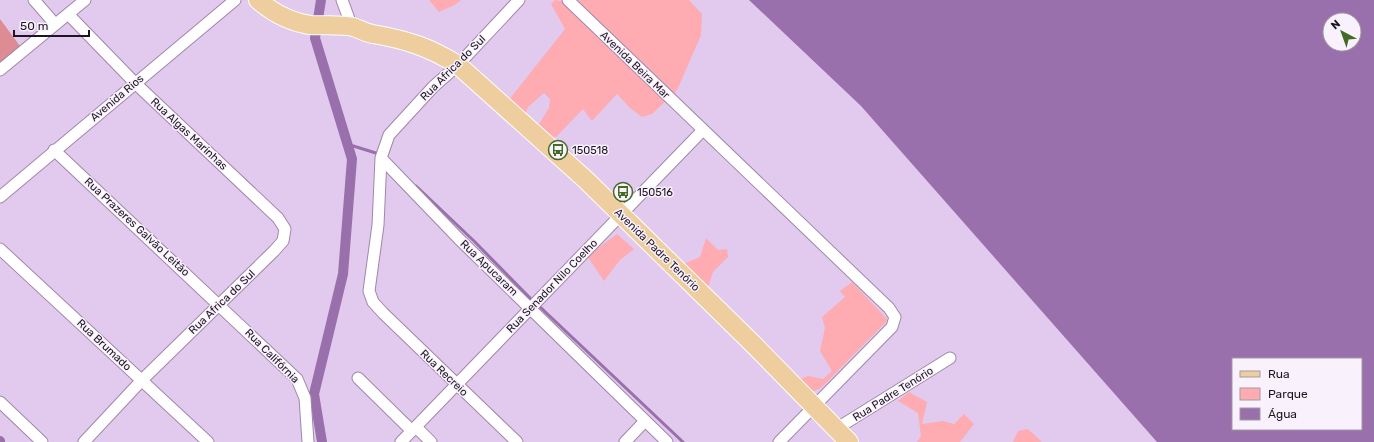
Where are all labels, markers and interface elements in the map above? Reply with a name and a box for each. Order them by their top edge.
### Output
scale bar [14,12,89,38]
north arrow [1322,12,1362,52]
text: N [1329,17,1343,32]
text: 50 m [20,19,48,33]
street label: Avenida Beira Mar [597,28,673,102]
street label: Rua Africa do Sul [418,33,488,103]
street label: Avenida Rios [88,72,147,124]
street label: Rua Algas Marinhas [148,95,230,173]
bus stop icon: 150518 [547,139,569,161]
place label: 150518 [572,144,608,157]
street label: Rua Prazeres Galvão Leitão [82,175,192,279]
bus stop icon: 150516 [612,181,634,203]
place label: 150516 [637,186,673,199]
street label: Avenida Padre Tenório [612,206,702,294]
street label: Rua Senador Nilo Coelho [504,236,600,336]
street label: Rua Apucaram [458,237,521,299]
street label: Rua Africa do Sul [186,267,258,337]
street label: Rua Brumado [74,317,134,373]
street label: Rua Califórnia [242,326,302,386]
street label: Rua Recreio [417,347,471,399]
legend [1232,358,1362,430]
street label: Rua Padre Tenório [850,364,936,424]
text: Rua [1268,367,1290,381]
text: Parque [1268,387,1308,401]
text: Água [1268,407,1297,421]

